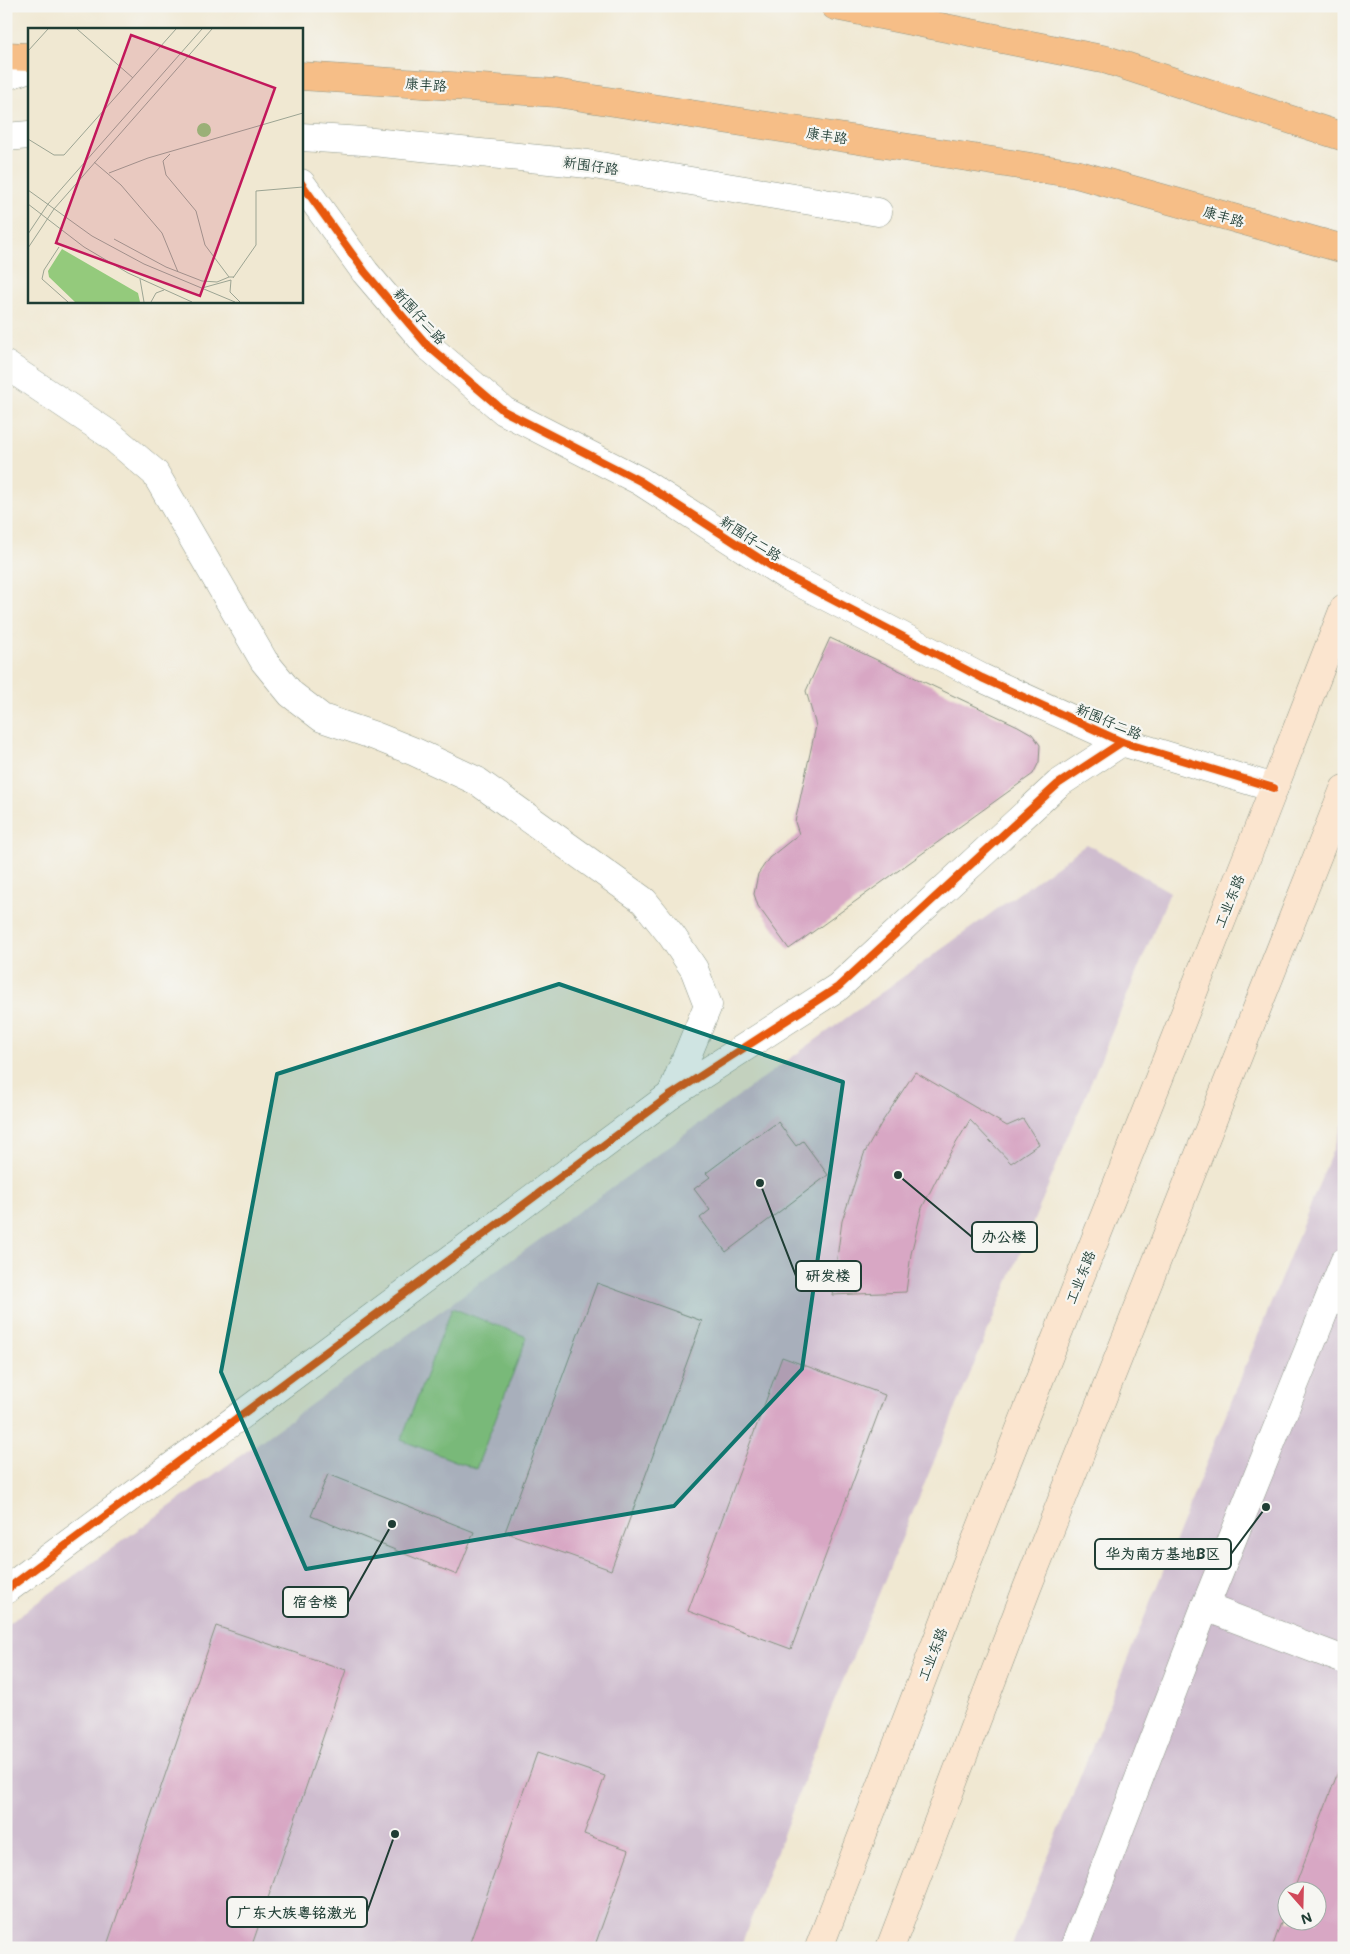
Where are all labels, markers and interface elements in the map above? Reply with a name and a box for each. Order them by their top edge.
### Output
inset map [28,28,302,302]
street label: 康丰路 [404,73,448,95]
street label: 康丰路 [805,122,849,148]
street label: 新围仔路 [562,152,620,178]
street label: 康丰路 [1201,201,1247,231]
street label: 新围仔二路 [390,284,450,348]
street label: 新围仔二路 [716,511,786,565]
street label: 新围仔二路 [1073,699,1145,743]
street label: 工业东路 [1210,871,1248,931]
callout: 办公楼 [972,1222,1037,1252]
text: 办公楼 [981,1226,1027,1246]
street label: 工业东路 [1061,1247,1099,1307]
callout: 研发楼 [796,1261,861,1291]
text: 研发楼 [805,1265,851,1285]
callout: 华为南方基地B区 [1095,1539,1231,1569]
text: 华为南方基地B区 [1105,1543,1221,1563]
callout: 宿舍楼 [283,1587,348,1617]
text: 宿舍楼 [292,1591,338,1611]
street label: 工业东路 [913,1624,951,1684]
north arrow [1278,1882,1328,1932]
callout: 广东大族粤铭激光 [227,1897,367,1927]
text: 广东大族粤铭激光 [237,1902,357,1922]
text: N [1298,1908,1315,1929]

